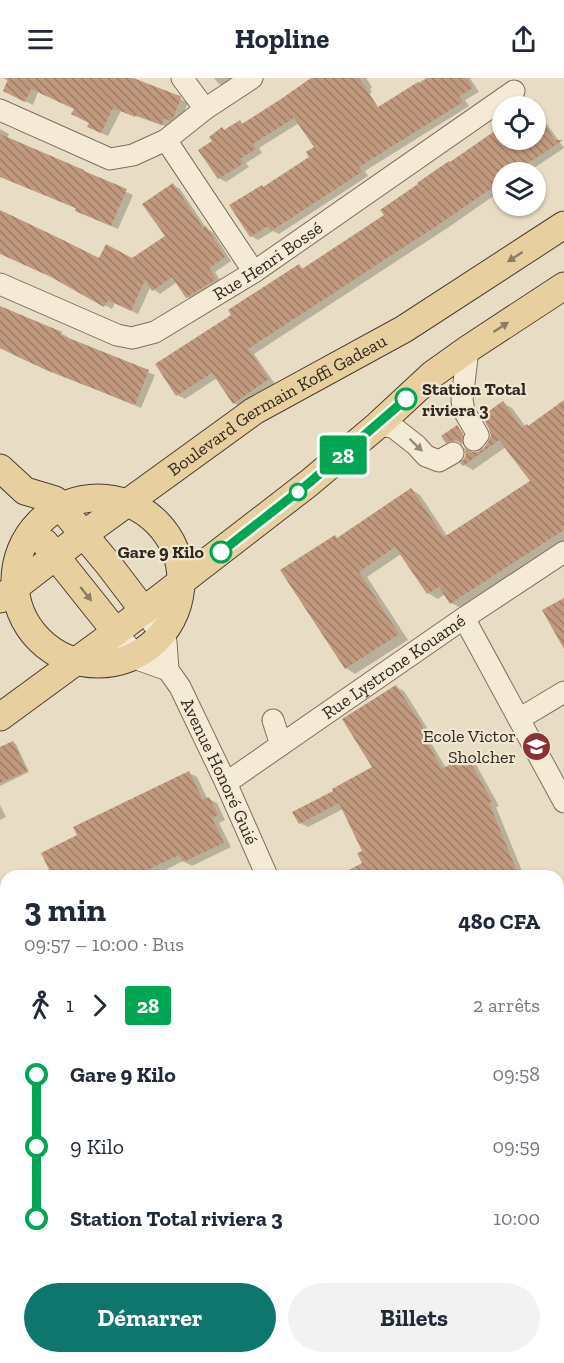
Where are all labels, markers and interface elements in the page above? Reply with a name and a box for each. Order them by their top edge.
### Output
icon: menu [24,23,57,56]
text: Hopline [235,23,329,55]
icon: share [507,23,540,56]
map controls [492,96,546,216]
button: locate [492,96,546,150]
button: layers [492,162,546,216]
street label: Rue Henri Bossé [209,217,327,305]
one-way arrow [507,251,523,262]
one-way arrow [492,321,508,333]
street label: Boulevard Germain Koffi Gadeau [164,330,391,481]
place label: Station Total riviera 3 [422,378,526,421]
marker: Station Total riviera 3 [395,388,417,410]
line badge: 28 [316,436,370,475]
one-way arrow [408,438,422,452]
text: 28 [332,443,354,468]
unlabelled marker [289,483,307,501]
place label: Gare 9 Kilo [118,541,205,563]
marker: Gare 9 Kilo [210,541,232,563]
one-way arrow [79,586,92,602]
street label: Rue Lystrone Kouamé [318,609,470,724]
street label: Avenue Honoré Guié [176,694,263,848]
place label: Ecole Victor Sholcher [423,725,516,768]
school or university icon: Ecole Victor Sholcher [521,730,553,762]
text: 3 min [24,890,106,929]
text: 480 CFA [458,908,540,935]
text: 09:57 – 10:00 · Bus [24,932,184,956]
icon: walk [24,989,57,1022]
icon: forward [83,989,116,1022]
text: 1 [66,993,74,1017]
text: 28 [137,993,159,1018]
text: 2 arrêts [473,993,540,1017]
text: Gare 9 Kilo [70,1061,176,1088]
text: 09:58 [492,1062,540,1086]
text: 9 Kilo [70,1133,124,1160]
text: 09:59 [493,1134,540,1158]
text: Station Total riviera 3 [70,1205,283,1232]
text: 10:00 [493,1206,540,1230]
button: Démarrer [24,1283,276,1352]
button: Billets [288,1283,540,1352]

